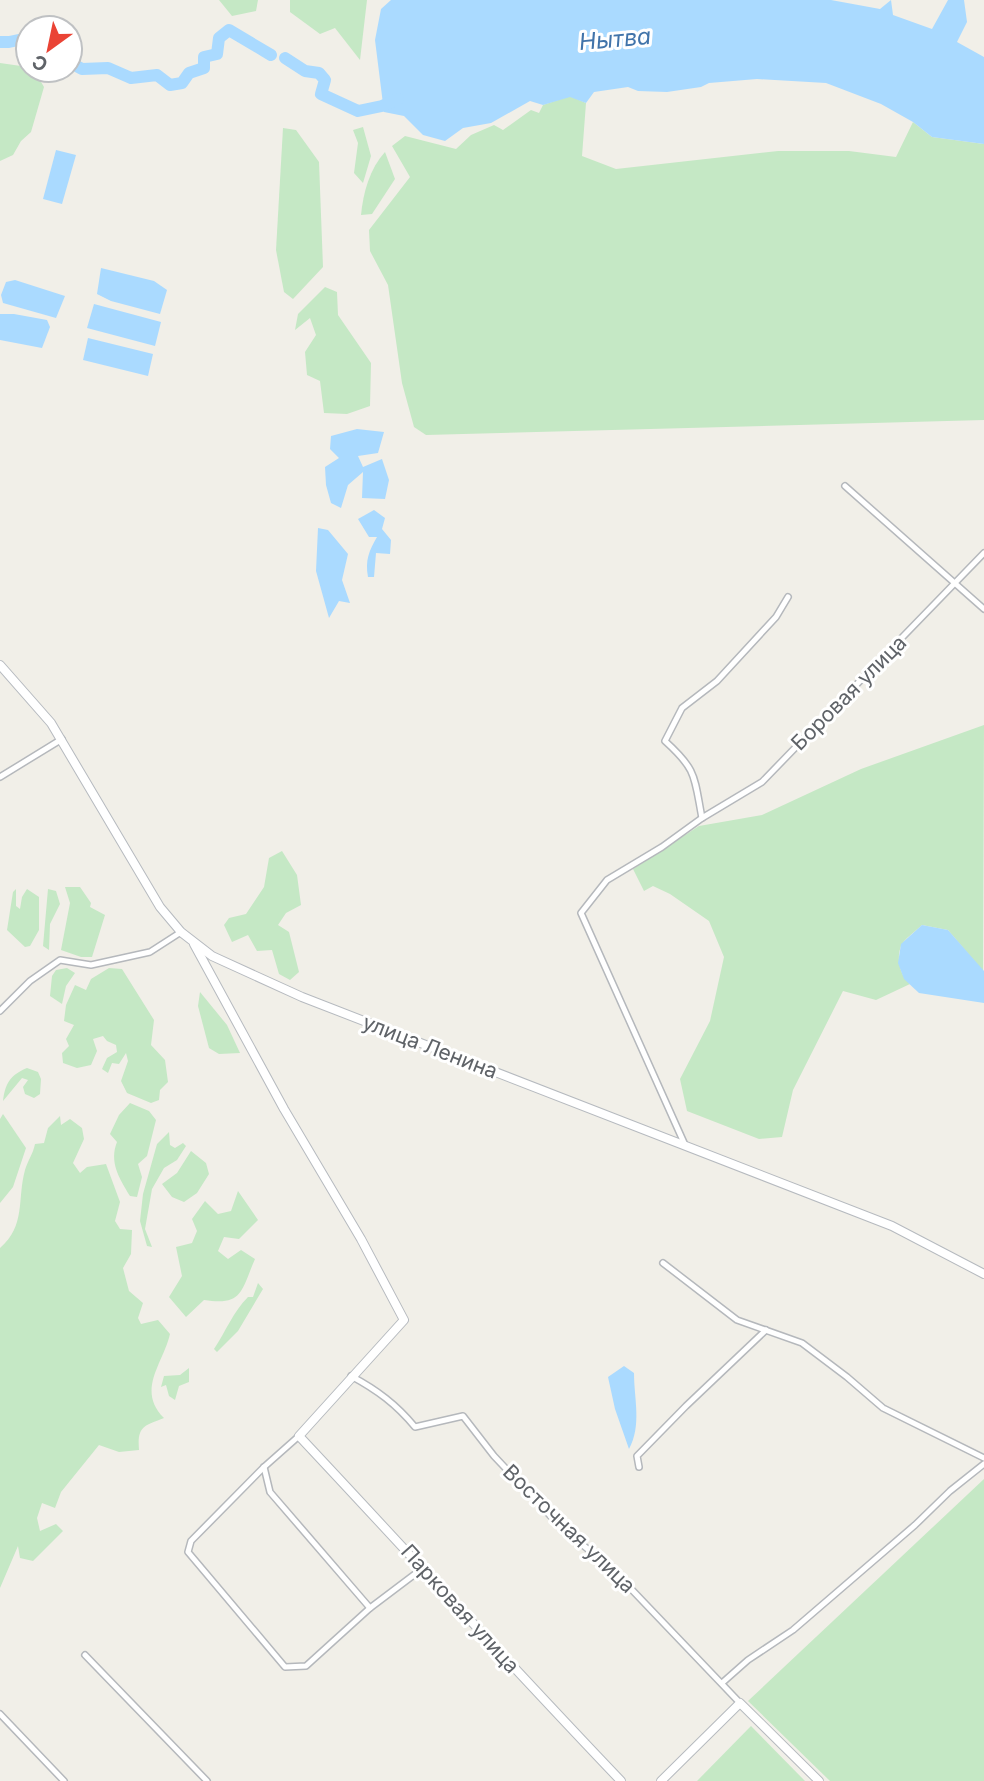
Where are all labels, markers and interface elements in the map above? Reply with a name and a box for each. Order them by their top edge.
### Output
north arrow [14,14,84,84]
water label: Нытва [578,22,652,56]
text: С [28,49,52,76]
street label: Боровая улица [786,630,911,755]
street label: улица Ленина [359,1009,501,1084]
street label: Восточная улица [498,1459,641,1598]
street label: Парковая улица [396,1539,525,1678]

